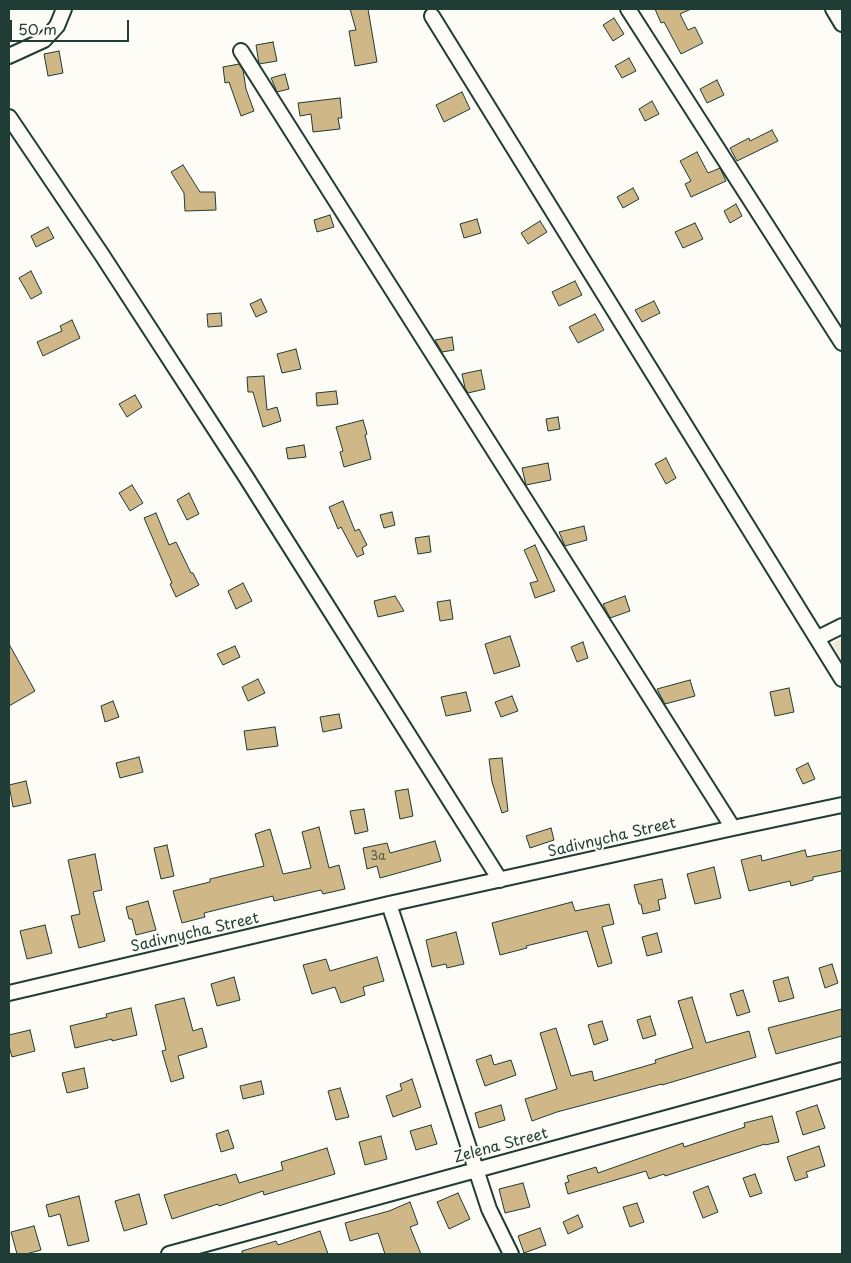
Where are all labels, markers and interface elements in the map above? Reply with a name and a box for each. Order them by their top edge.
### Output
scale bar [12,10,131,42]
text: 50 m [18,17,57,40]
street label: Sadivnycha Street [546,814,678,862]
house number: 3а [370,850,386,864]
street label: Sadivnycha Street [129,909,261,957]
street label: Zelena Street [452,1125,550,1167]

